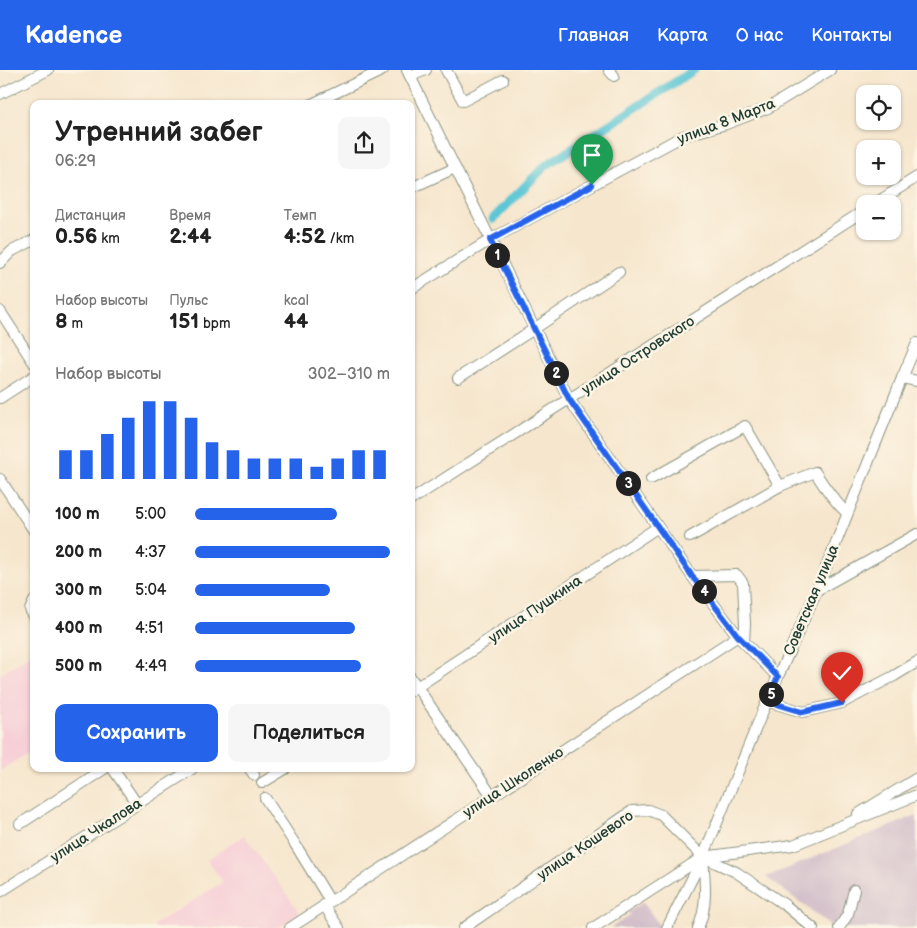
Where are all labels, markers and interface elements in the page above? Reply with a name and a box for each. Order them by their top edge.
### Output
text: Kadence [25,21,122,50]
text: Главная [558,25,629,46]
text: Карта [657,25,708,46]
text: О нас [736,25,783,46]
text: Контакты [811,25,892,46]
map controls [856,85,901,240]
button: locate [856,85,901,130]
street label: улица 8 Марта [674,94,778,149]
text: Утренний забег [55,116,263,149]
button: share [338,117,390,169]
pin [571,134,613,185]
button: + [856,140,901,185]
icon: arrive [578,141,606,169]
text: 06:29 [55,152,96,171]
button: − [856,195,901,240]
text: Дистанция [55,207,126,224]
text: Время [169,207,211,224]
text: Темп [284,207,317,224]
text: 0.56 [55,224,98,249]
text: 2:44 [169,224,212,249]
text: 4:52 [284,224,326,249]
text: km [98,230,120,247]
text: /km [326,230,354,247]
pin: 1 [484,242,510,268]
text: 1 [495,247,500,264]
text: Набор высоты [55,292,148,309]
text: Пульс [169,292,208,309]
text: kcal [284,292,309,309]
text: 8 [55,309,68,334]
text: 151 [169,309,199,334]
text: 44 [284,309,308,334]
street label: улица Островского [578,312,699,399]
text: m [68,315,83,332]
text: bpm [199,315,231,332]
pin: 2 [544,360,568,386]
text: Набор высоты [55,365,162,384]
text: 302–310 m [308,365,390,384]
text: 2 [552,365,561,382]
pin: 3 [616,470,640,496]
text: 3 [624,475,633,492]
text: 100 m [55,505,100,524]
text: 5:00 [135,505,166,524]
street label: Советская улица [780,542,843,659]
text: 200 m [55,543,102,562]
text: 4:37 [135,543,166,562]
street label: улица Пушкина [485,571,586,648]
pin: 4 [692,578,716,604]
text: 300 m [55,581,102,600]
text: 5:04 [135,581,167,600]
text: 4 [700,583,709,600]
text: 400 m [55,619,102,638]
text: 4:51 [135,619,163,638]
pin [821,652,863,703]
text: 500 m [55,657,102,676]
text: 4:49 [135,657,167,676]
icon: check [828,659,856,687]
pin: 5 [758,682,784,706]
text: 5 [767,686,776,703]
button: Сохранить [55,704,218,762]
button: Поделиться [228,704,390,762]
street label: улица Школенко [459,743,567,822]
street label: улица Чкалова [47,794,146,867]
street label: улица Кошевого [534,806,637,885]

